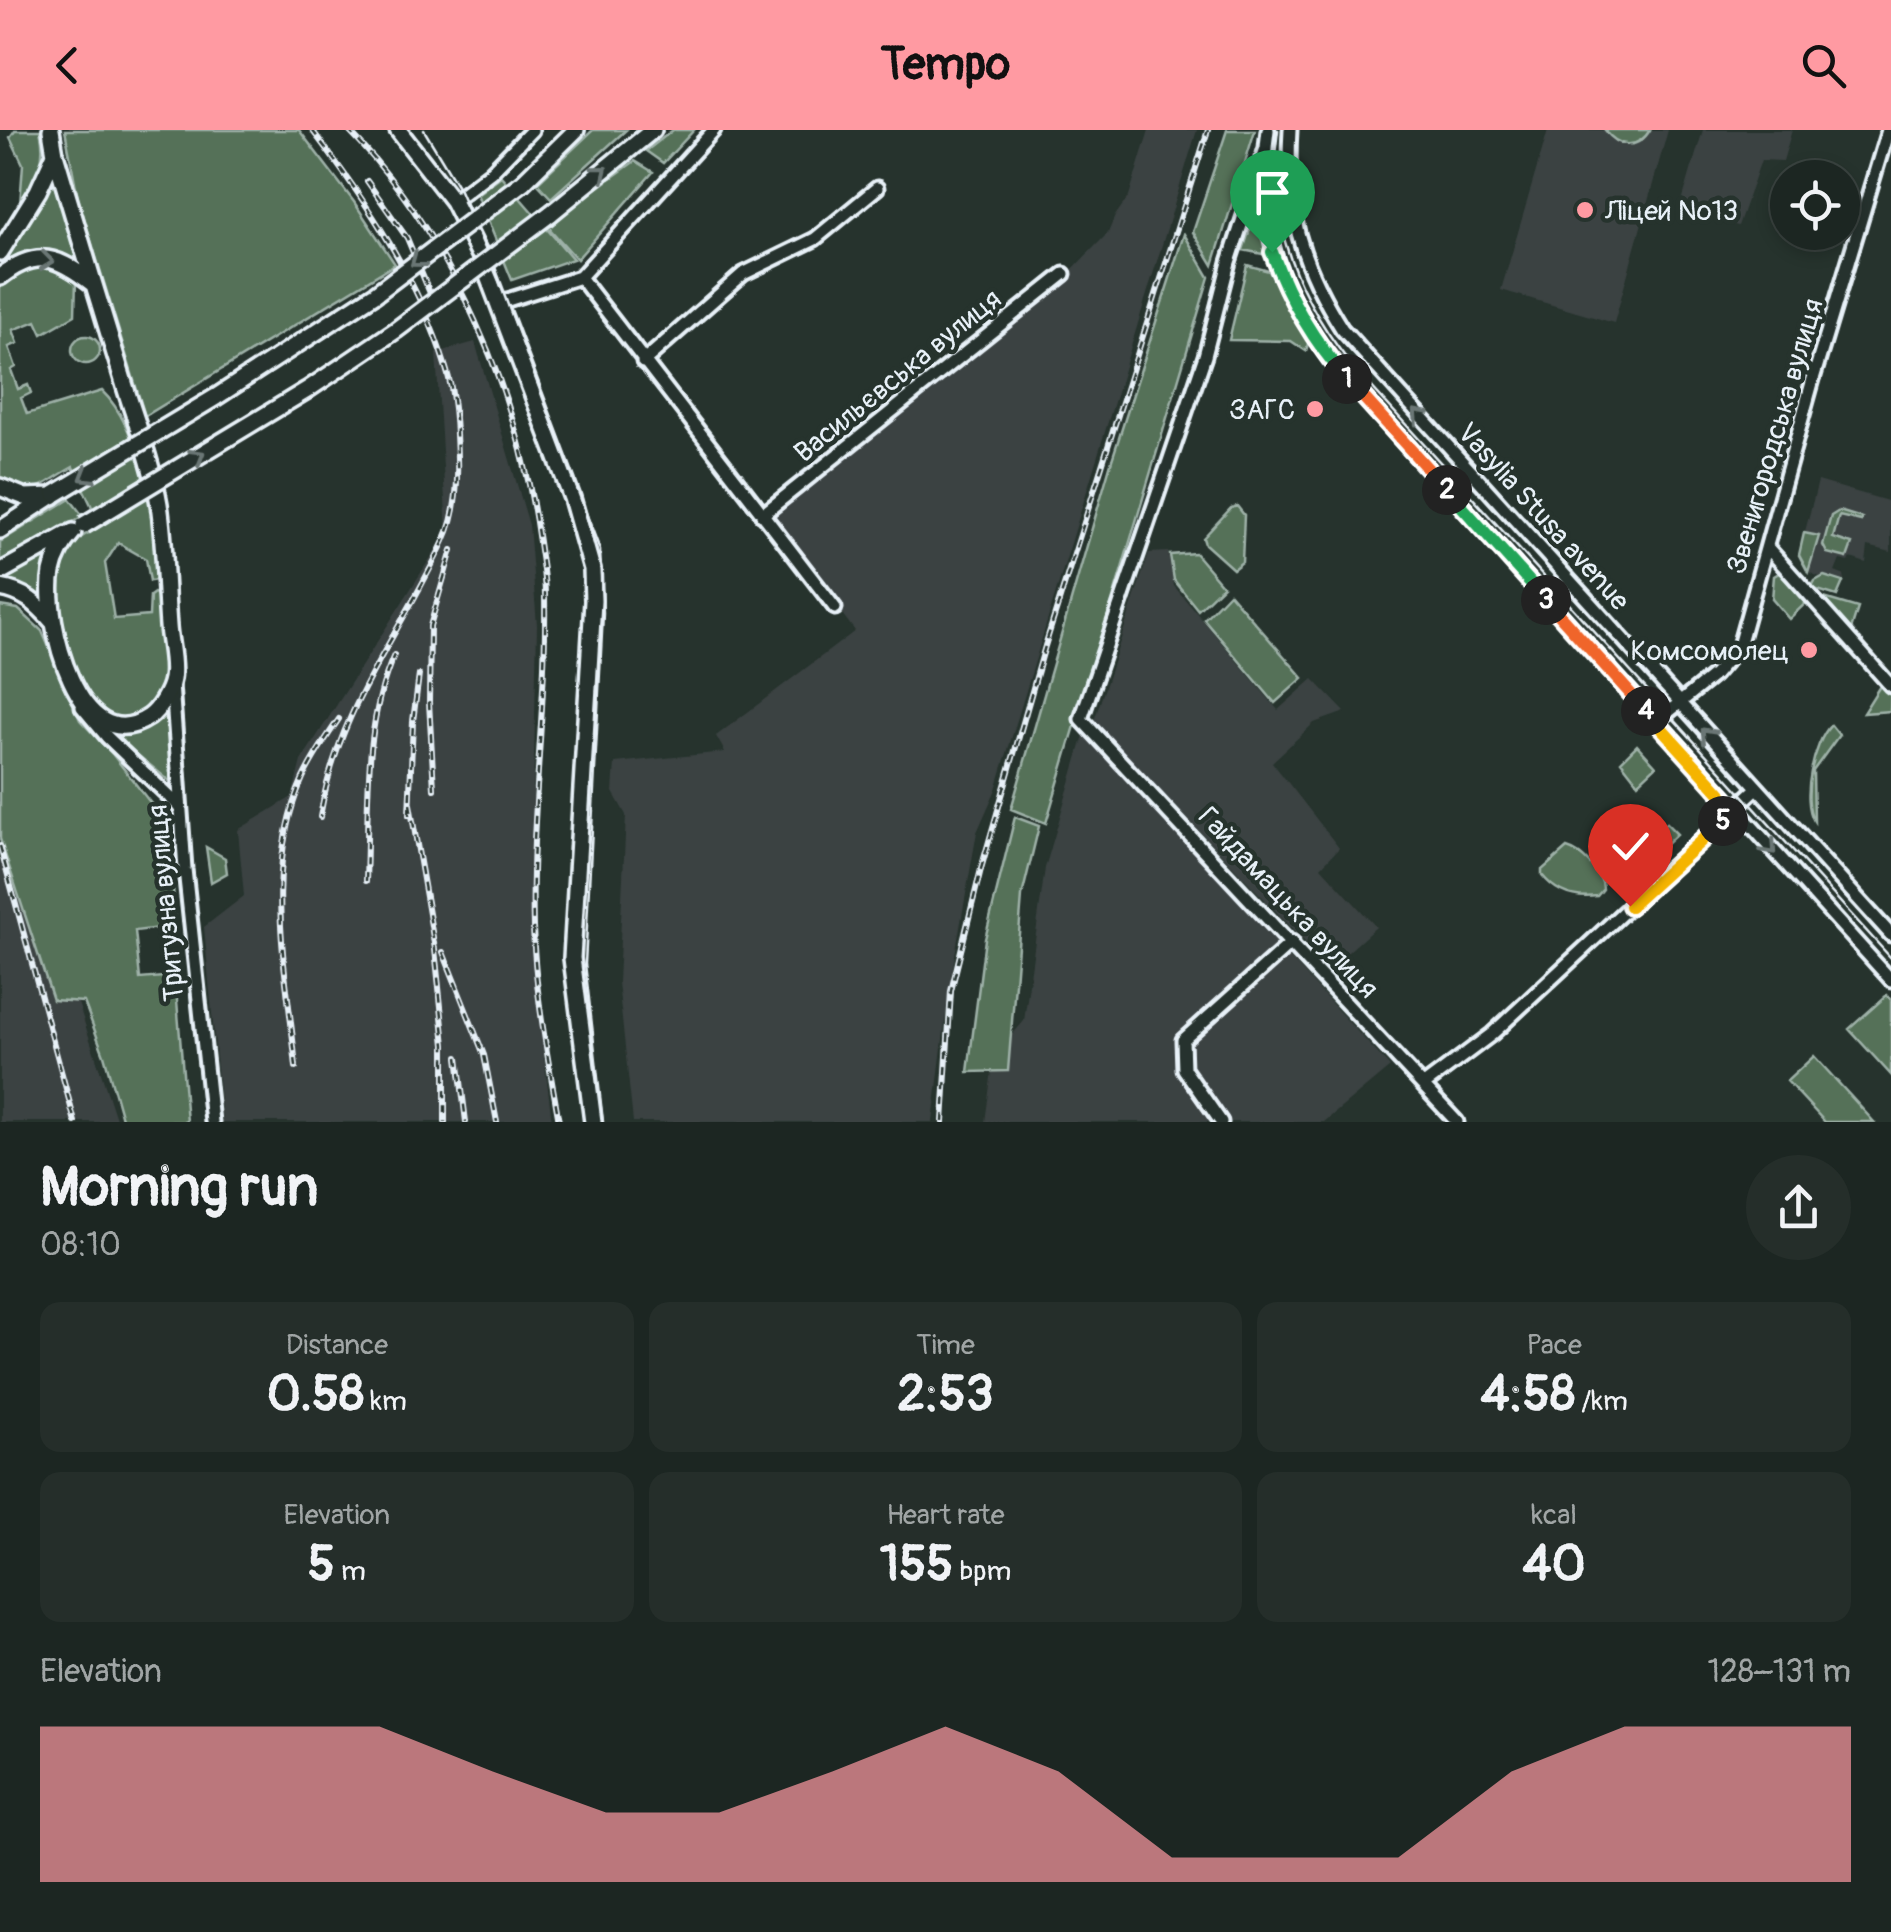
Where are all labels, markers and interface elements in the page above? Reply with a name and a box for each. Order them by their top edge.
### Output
text: Tempo [881,37,1010,93]
icon: back [40,38,95,93]
icon: search [1796,38,1851,93]
pin [1230,150,1315,253]
map controls [1770,160,1860,250]
button: locate [1770,160,1860,250]
icon: arrive [1245,165,1300,220]
one-way arrow [590,166,608,184]
place label: Ліцей №13 [1604,194,1738,229]
marker: Ліцей №13 [1574,199,1596,221]
one-way arrow [39,250,55,271]
one-way arrow [410,250,428,267]
street label: Васильєвська вулиця [787,282,1009,470]
street label: Звенигородська вулиця [1719,295,1832,578]
pin: 1 [1322,354,1372,404]
text: 1 [1342,361,1352,396]
place label: ЗАГС [1229,393,1295,428]
marker: ЗАГС [1304,398,1326,420]
one-way arrow [1413,408,1431,427]
street label: Vasylia Stusa avenue [1449,416,1637,618]
one-way arrow [187,449,205,468]
one-way arrow [79,464,97,483]
pin: 2 [1422,465,1472,515]
text: 2 [1439,472,1455,507]
pin: 3 [1521,575,1571,625]
text: 3 [1538,582,1554,617]
place label: Комсомолец [1631,634,1789,669]
marker: Комсомолец [1798,639,1820,661]
pin: 4 [1621,686,1671,736]
text: 4 [1638,693,1654,728]
one-way arrow [1701,727,1719,746]
pin: 5 [1698,796,1748,846]
street label: Гайдамацька вулиця [1190,800,1386,1006]
street label: Тритузна вулиця [140,803,193,1003]
text: 5 [1715,803,1731,838]
pin [1588,804,1673,907]
icon: check [1603,819,1658,874]
one-way arrow [1758,836,1776,854]
text: Morning run [40,1153,318,1222]
button: share [1746,1155,1851,1260]
text: 08:10 [40,1225,121,1265]
text: Distance [286,1328,388,1363]
text: Time [916,1328,975,1363]
text: Pace [1526,1328,1582,1363]
text: 0.58 [267,1363,364,1426]
text: 2:53 [897,1363,994,1426]
text: 4:58 [1481,1363,1575,1426]
text: km [364,1384,407,1419]
text: /km [1575,1384,1628,1419]
text: Elevation [283,1498,390,1533]
text: Heart rate [886,1498,1005,1533]
text: kcal [1531,1498,1577,1533]
text: 5 [308,1533,335,1596]
text: 155 [880,1533,953,1596]
text: 40 [1523,1533,1586,1596]
text: m [335,1554,366,1589]
text: bpm [953,1554,1011,1589]
text: Elevation [40,1652,162,1692]
text: 128–131 m [1707,1652,1851,1692]

